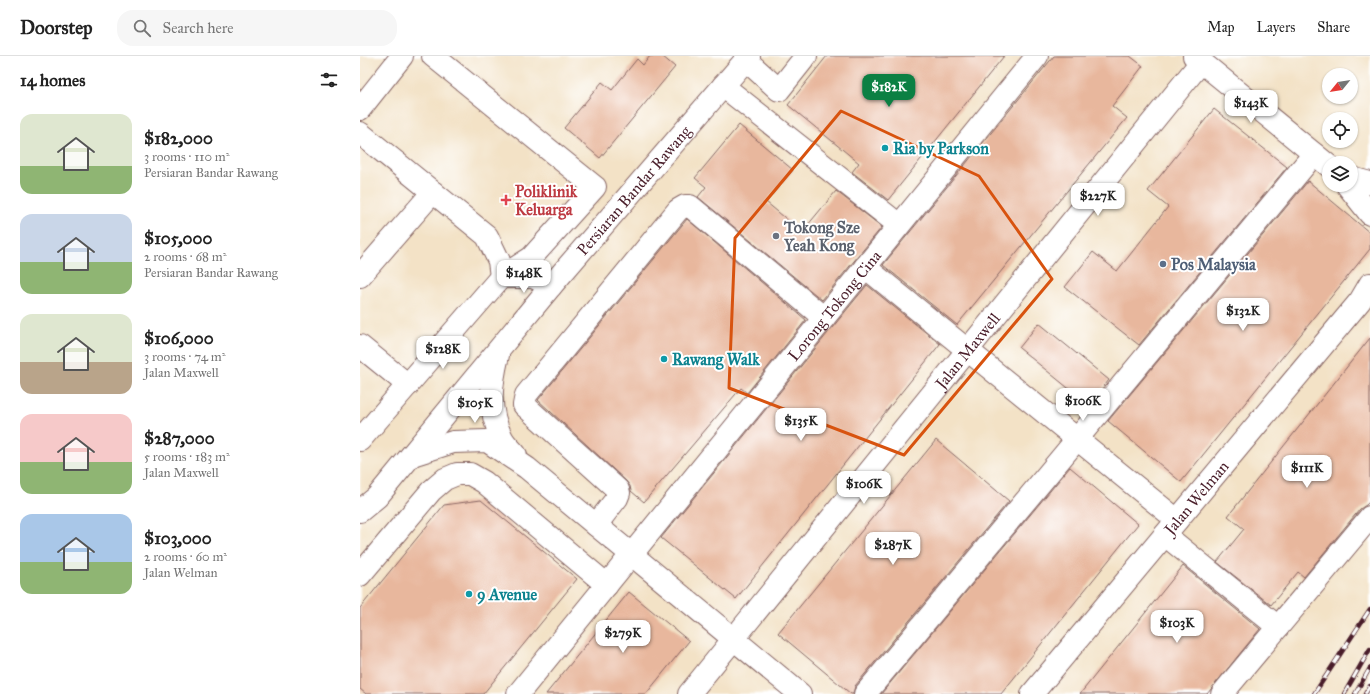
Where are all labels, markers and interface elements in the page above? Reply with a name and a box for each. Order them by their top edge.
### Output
search box [117,10,397,46]
text: Doorstep [20,16,93,39]
icon: search [131,17,153,39]
text: Search here [163,19,234,37]
text: Map [1207,19,1235,36]
text: Layers [1257,19,1295,36]
text: Share [1317,19,1350,36]
north arrow [1322,68,1358,104]
map controls [1322,68,1358,192]
icon: filters [318,69,340,91]
text: 14 homes [20,70,85,91]
pin: $182K [861,74,917,108]
text: $182K [871,79,907,95]
pin: $143K [1223,90,1279,124]
text: $143K [1234,95,1268,111]
button: locate [1322,112,1358,148]
street label: Persiaran Bandar Rawang [573,121,696,259]
text: $182,000 [144,128,213,149]
icon: home [52,130,100,178]
place label: Ria by Parkson [893,139,989,159]
marker: Ria by Parkson [880,143,890,153]
text: 3 rooms · 110 m² [144,149,229,165]
button: layers [1322,156,1358,192]
text: Persiaran Bandar Rawang [144,165,278,181]
place label: Poliklinik Keluarga [515,182,578,220]
pin: $227K [1070,183,1126,217]
text: $227K [1080,188,1116,204]
marker: Poliklinik Keluarga [500,194,512,206]
place label: Tokong Sze Yeah Kong [783,218,860,256]
text: $105,000 [144,228,212,249]
icon: home [52,230,100,278]
marker: Tokong Sze Yeah Kong [771,231,781,241]
street label: Lorong Tokong Cina [784,246,885,365]
text: 2 rooms · 68 m² [144,249,226,265]
place label: Pos Malaysia [1171,255,1257,275]
marker: Pos Malaysia [1158,259,1168,269]
pin: $148K [496,260,552,294]
text: Persiaran Bandar Rawang [144,265,278,281]
text: $148K [506,265,542,281]
pin: $132K [1215,298,1271,332]
text: $132K [1226,303,1260,319]
street label: Jalan Maxwell [930,309,1004,395]
text: $106,000 [144,328,214,349]
icon: home [52,330,100,378]
pin: $128K [415,336,471,370]
text: $128K [425,341,461,357]
text: 3 rooms · 74 m² [144,349,226,365]
place label: Rawang Walk [672,350,760,370]
marker: Rawang Walk [659,354,669,364]
text: Jalan Maxwell [144,365,219,381]
pin: $106K [1055,388,1111,422]
pin: $105K [447,390,503,424]
text: $106K [1065,393,1101,409]
text: $105K [457,395,493,411]
pin: $135K [773,408,829,442]
text: $135K [784,413,818,429]
text: $287,000 [144,428,215,449]
icon: home [52,430,100,478]
text: 5 rooms · 183 m² [144,449,230,465]
pin: $111K [1279,455,1335,489]
street label: Jalan Welman [1159,457,1233,541]
text: $111K [1291,460,1323,476]
text: Jalan Maxwell [144,465,219,481]
pin: $106K [836,471,892,505]
text: $106K [846,476,882,492]
text: $103,000 [144,528,212,549]
icon: home [52,530,100,578]
pin: $287K [865,532,921,566]
text: $287K [874,537,912,553]
text: 2 rooms · 60 m² [144,549,227,565]
text: Jalan Welman [144,565,217,581]
place label: 9 Avenue [477,585,537,605]
marker: 9 Avenue [464,589,474,599]
pin: $103K [1149,610,1205,644]
text: $103K [1160,615,1194,631]
pin: $279K [595,620,651,654]
text: $279K [604,625,642,641]

